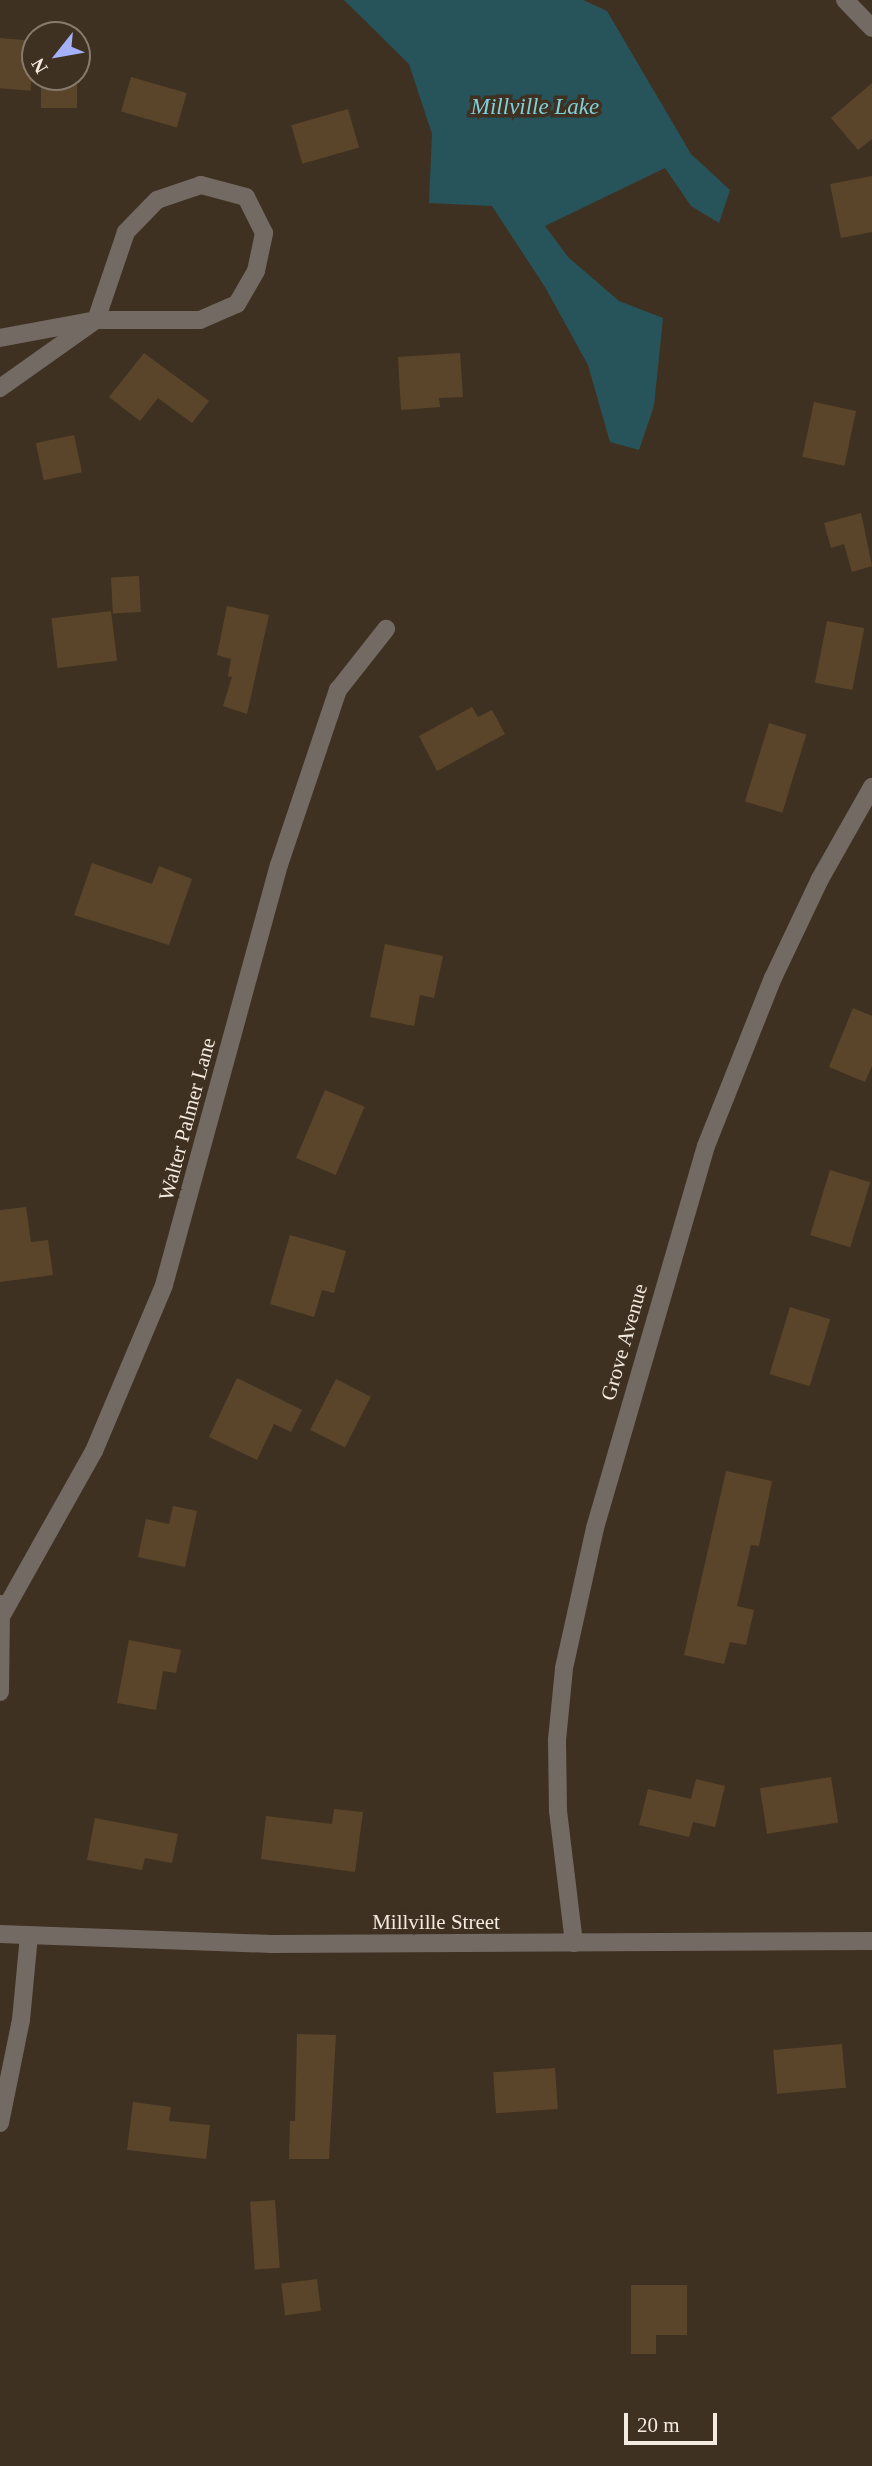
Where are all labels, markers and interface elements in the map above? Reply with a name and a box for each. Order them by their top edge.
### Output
north arrow [21,21,91,91]
text: N [27,55,52,77]
water label: Millville Lake [471,93,599,121]
street label: Walter Palmer Lane [153,1035,221,1203]
street label: Grove Avenue [595,1280,653,1404]
street label: Millville Street [372,1909,500,1935]
scale bar [627,2400,720,2444]
text: 20 m [637,2413,680,2437]

